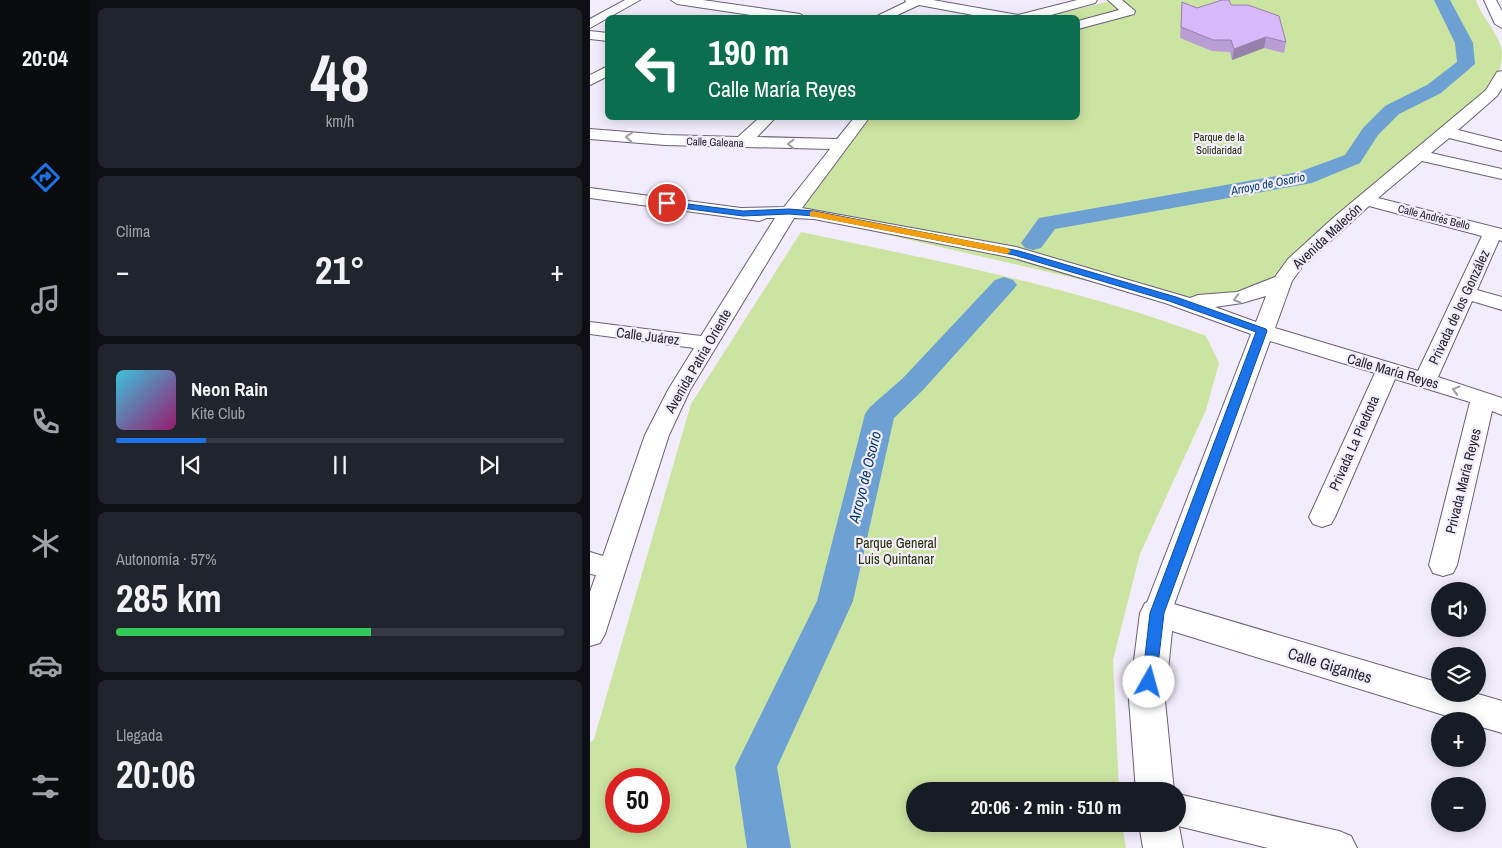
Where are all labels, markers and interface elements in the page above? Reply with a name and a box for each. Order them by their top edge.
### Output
text: 190 m [708,29,789,76]
text: 48 [310,34,370,121]
icon: left [625,35,690,100]
text: 20:04 [22,43,68,73]
text: Calle María Reyes [708,74,856,104]
text: km/h [326,110,354,132]
park label: Parque de la Solidaridad [1193,130,1245,157]
one-way arrow [625,132,633,143]
street label: Calle Galeana [686,134,744,150]
one-way arrow [787,139,794,149]
icon: directions [28,160,63,195]
water label: Arroyo de Osorio [1229,169,1307,199]
pin [646,182,688,224]
icon: arrive [653,189,681,217]
street label: Avenida Malecón [1288,199,1366,273]
street label: Calle Andrés Bello [1397,201,1471,233]
text: Clima [116,220,150,242]
text: 21° [315,245,365,296]
street label: Privada de los González [1424,246,1494,367]
text: − [116,252,129,290]
text: + [551,252,564,290]
icon: music [28,282,63,317]
one-way arrow [1233,293,1241,304]
street label: Avenida Patria Oriente [660,306,735,417]
street label: Calle Juárez [615,323,681,349]
street label: Calle María Reyes [1345,349,1441,393]
text: Neon Rain [191,376,268,402]
one-way arrow [1453,385,1461,395]
street label: Privada La Piedrota [1325,392,1383,493]
text: Kite Club [191,402,245,424]
icon: phone [28,404,63,439]
street label: Privada María Reyes [1441,426,1485,535]
water label: Arroyo de Osorio [843,429,886,526]
icon: previous [177,451,205,479]
icon: pause [326,451,354,479]
icon: next [475,451,503,479]
icon: climate [28,526,63,561]
park label: Parque General Luis Quintanar [855,534,937,568]
text: Autonomía · 57% [116,548,217,570]
text: 285 km [116,573,222,624]
map controls [1431,582,1486,832]
button: sound [1431,582,1486,637]
street label: Calle Gigantes [1285,642,1375,688]
button: layers [1431,647,1486,702]
icon: car [28,648,63,683]
position arrow [1122,655,1174,707]
button: + [1431,712,1486,767]
text: Llegada [116,724,163,746]
text: 20:06 [116,749,196,800]
speed limit sign: 50 [605,768,670,833]
icon: filters [28,769,63,804]
button: − [1431,777,1486,832]
text: 20:06 · 2 min · 510 m [971,794,1121,820]

